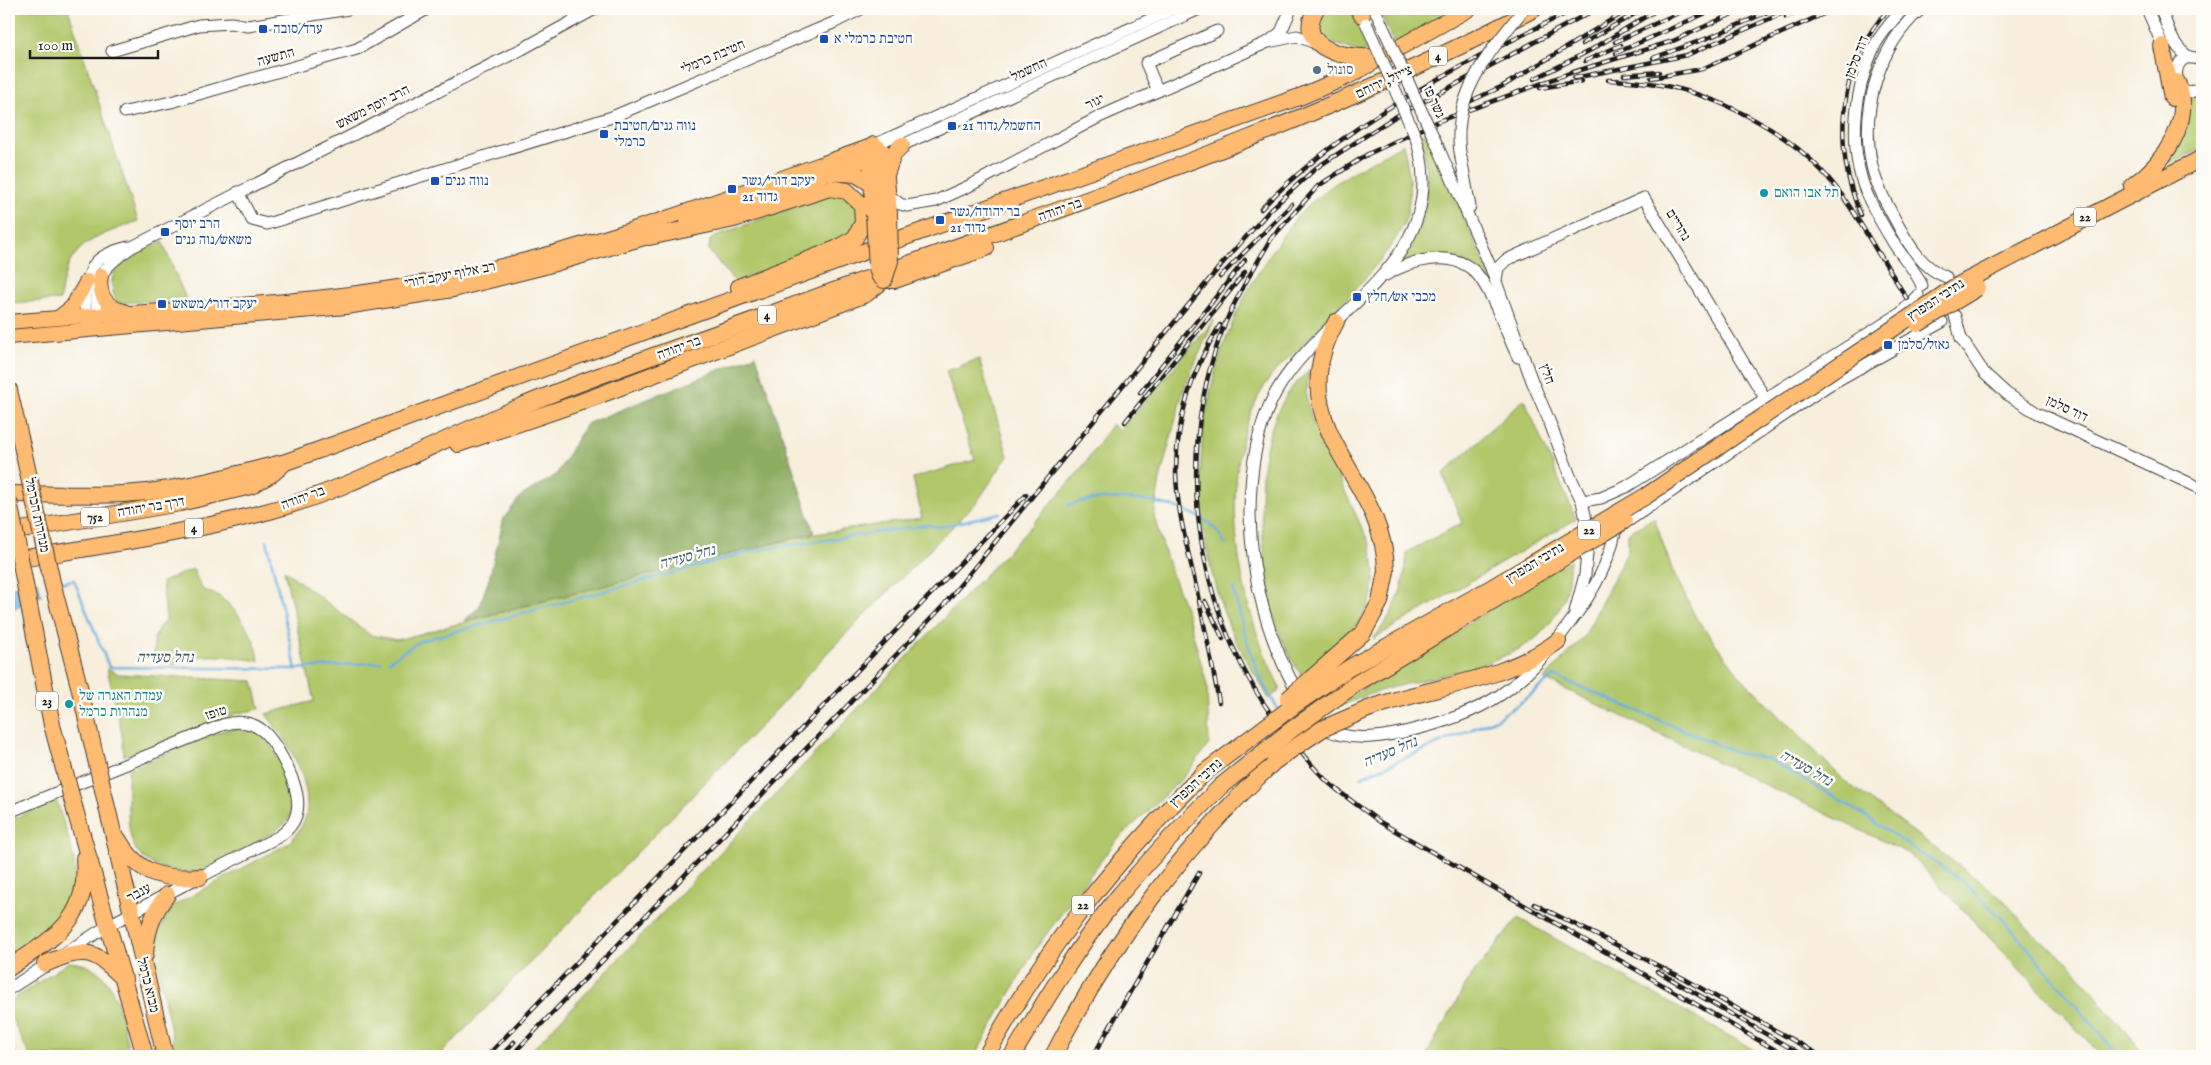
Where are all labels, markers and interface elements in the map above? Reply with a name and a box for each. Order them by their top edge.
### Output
place label: ערד/סובה [273,20,323,38]
marker: ערד/סובה [257,23,269,35]
scale bar [30,28,158,60]
place label: חטיבת כרמלי א [834,30,913,48]
marker: חטיבת כרמלי א [818,33,830,45]
street label: דוד סלמן [1841,33,1873,81]
street label: חטיבת כרמלי [678,35,748,79]
text: 100 m [38,36,74,55]
street label: התשעה [255,43,297,71]
road number: 4 [1429,46,1447,66]
street label: החשמל [1008,54,1050,86]
place label: סונול [1327,61,1353,79]
street label: צייזל, ירוחם [1353,61,1416,103]
marker: סונול [1311,64,1323,76]
street label: הרב יוסף משאש [333,81,413,133]
street label: גשר פז [1419,83,1449,121]
street label: יגור [1083,90,1108,114]
place label: נווה גנים/חטיבת כרמלי [614,117,696,151]
place label: החשמל/גדוד 21 [962,117,1041,135]
marker: החשמל/גדוד 21 [946,120,958,132]
marker: נווה גנים/חטיבת כרמלי [598,128,610,140]
place label: נווה גנים [445,172,489,190]
place label: יעקב דורי/גשר גדוד 21 [742,172,815,206]
marker: נווה גנים [429,175,441,187]
marker: יעקב דורי/גשר גדוד 21 [726,183,738,195]
place label: תל אבו הואם [1774,184,1839,202]
marker: תל אבו הואם [1758,187,1770,199]
street label: בר יהודה [1036,194,1085,226]
place label: בר יהודה/גשר גדוד 21 [950,203,1020,237]
street label: נהריים [1662,206,1694,244]
road number: 22 [2074,208,2096,226]
marker: בר יהודה/גשר גדוד 21 [934,214,946,226]
place label: הרב יוסף משאש/נוה גנים [175,215,252,249]
marker: הרב יוסף משאש/נוה גנים [159,226,171,238]
street label: רב אלוף יעקב דורי [403,257,497,293]
street label: נתיבי המפרץ [1904,275,1968,325]
place label: מכבי אש/חלץ [1367,288,1436,306]
marker: מכבי אש/חלץ [1351,291,1363,303]
place label: יעקב דורי/משאש [172,295,257,313]
marker: יעקב דורי/משאש [156,298,168,310]
road number: 4 [758,306,776,324]
street label: בר יהודה [655,332,704,364]
place label: גאזל/סלמן [1898,336,1950,354]
marker: גאזל/סלמן [1882,339,1894,351]
street label: חלץ [1535,361,1559,387]
street label: דוד סלמן [2043,392,2091,426]
street label: מנהרות הכרמל [20,476,54,554]
street label: בר יהודה [279,482,328,514]
street label: דרך בר יהודה [116,492,186,522]
road number: 752 [81,508,109,526]
road number: 4 [185,518,203,538]
road number: 22 [1578,520,1600,540]
street label: נתיבי המפרץ [1503,539,1567,587]
water label: נחל סעדיה [657,540,718,574]
water label: נחל סעדיה [136,648,195,667]
place label: עמדת האגרה של מנהרות כרמל [79,687,163,721]
road number: 23 [36,691,58,710]
marker: עמדת האגרה של מנהרות כרמל [63,698,75,710]
street label: טופז [203,701,229,725]
water label: נחל סעדיה [1360,732,1421,772]
water label: נחל סעדיה [1776,745,1836,791]
street label: נתיבי המפרץ [1166,755,1226,811]
street label: ענבר [124,879,154,907]
road number: 22 [1072,896,1094,914]
street label: מבוא כרמל [132,956,164,1014]

